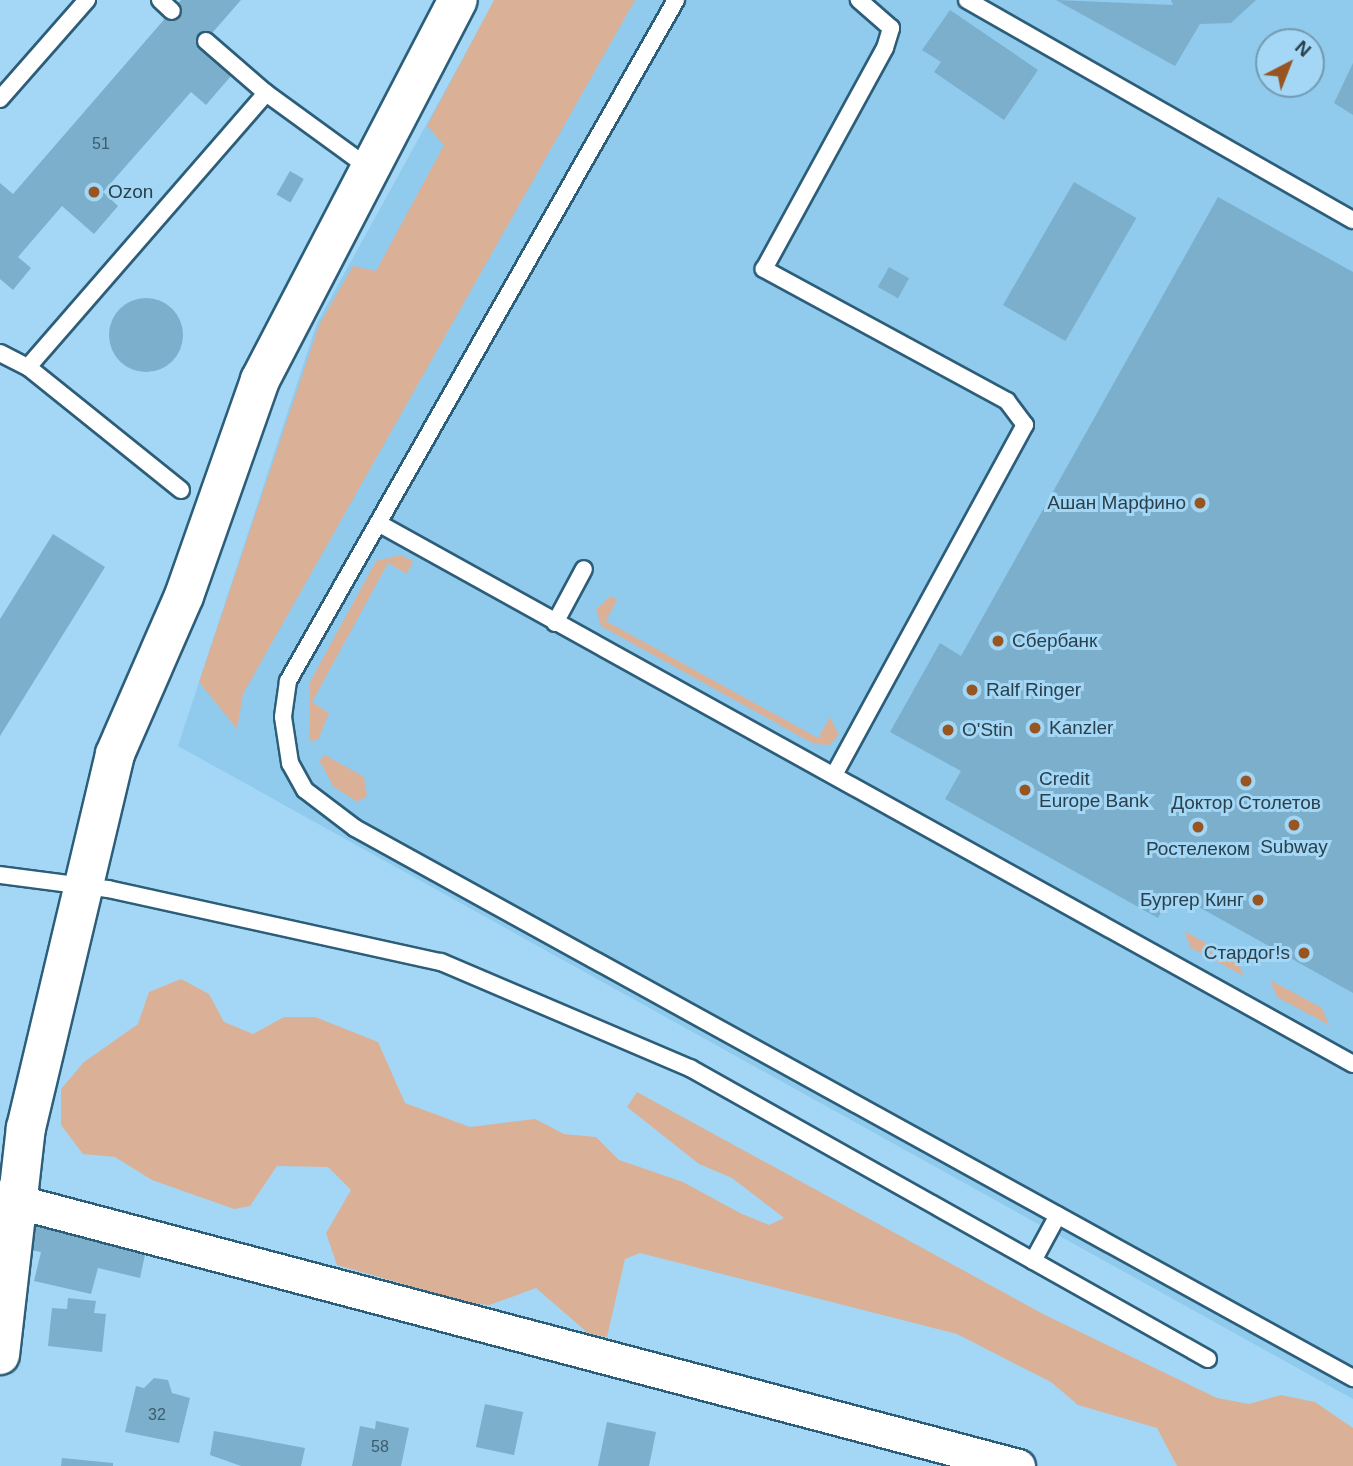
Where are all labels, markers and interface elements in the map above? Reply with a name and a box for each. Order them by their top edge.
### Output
north arrow [1255,28,1325,98]
text: N [1291,36,1315,61]
house number: 51 [92,134,110,154]
place label: Ozon [108,181,153,203]
marker: Ozon [86,184,102,200]
place label: Ашан Марфино [1047,492,1186,514]
marker: Ашан Марфино [1192,495,1208,511]
place label: Сбербанк [1012,630,1097,652]
marker: Сбербанк [990,633,1006,649]
place label: Ralf Ringer [986,679,1081,701]
marker: Ralf Ringer [964,682,980,698]
place label: Kanzler [1049,717,1113,739]
place label: O'Stin [962,719,1013,741]
marker: Kanzler [1027,720,1043,736]
marker: O'Stin [940,722,956,738]
place label: Credit Europe Bank [1039,768,1149,812]
marker: Доктор Столетов [1238,773,1254,789]
marker: Credit Europe Bank [1017,782,1033,798]
place label: Доктор Столетов [1171,792,1321,814]
marker: Subway [1286,817,1302,833]
marker: Ростелеком [1190,819,1206,835]
place label: Subway [1260,836,1328,858]
place label: Ростелеком [1146,838,1250,860]
place label: Бургер Кинг [1140,889,1244,911]
marker: Бургер Кинг [1250,892,1266,908]
place label: Стардог!s [1204,942,1290,964]
marker: Стардог!s [1296,945,1312,961]
house number: 32 [148,1405,166,1425]
house number: 58 [371,1437,389,1457]

